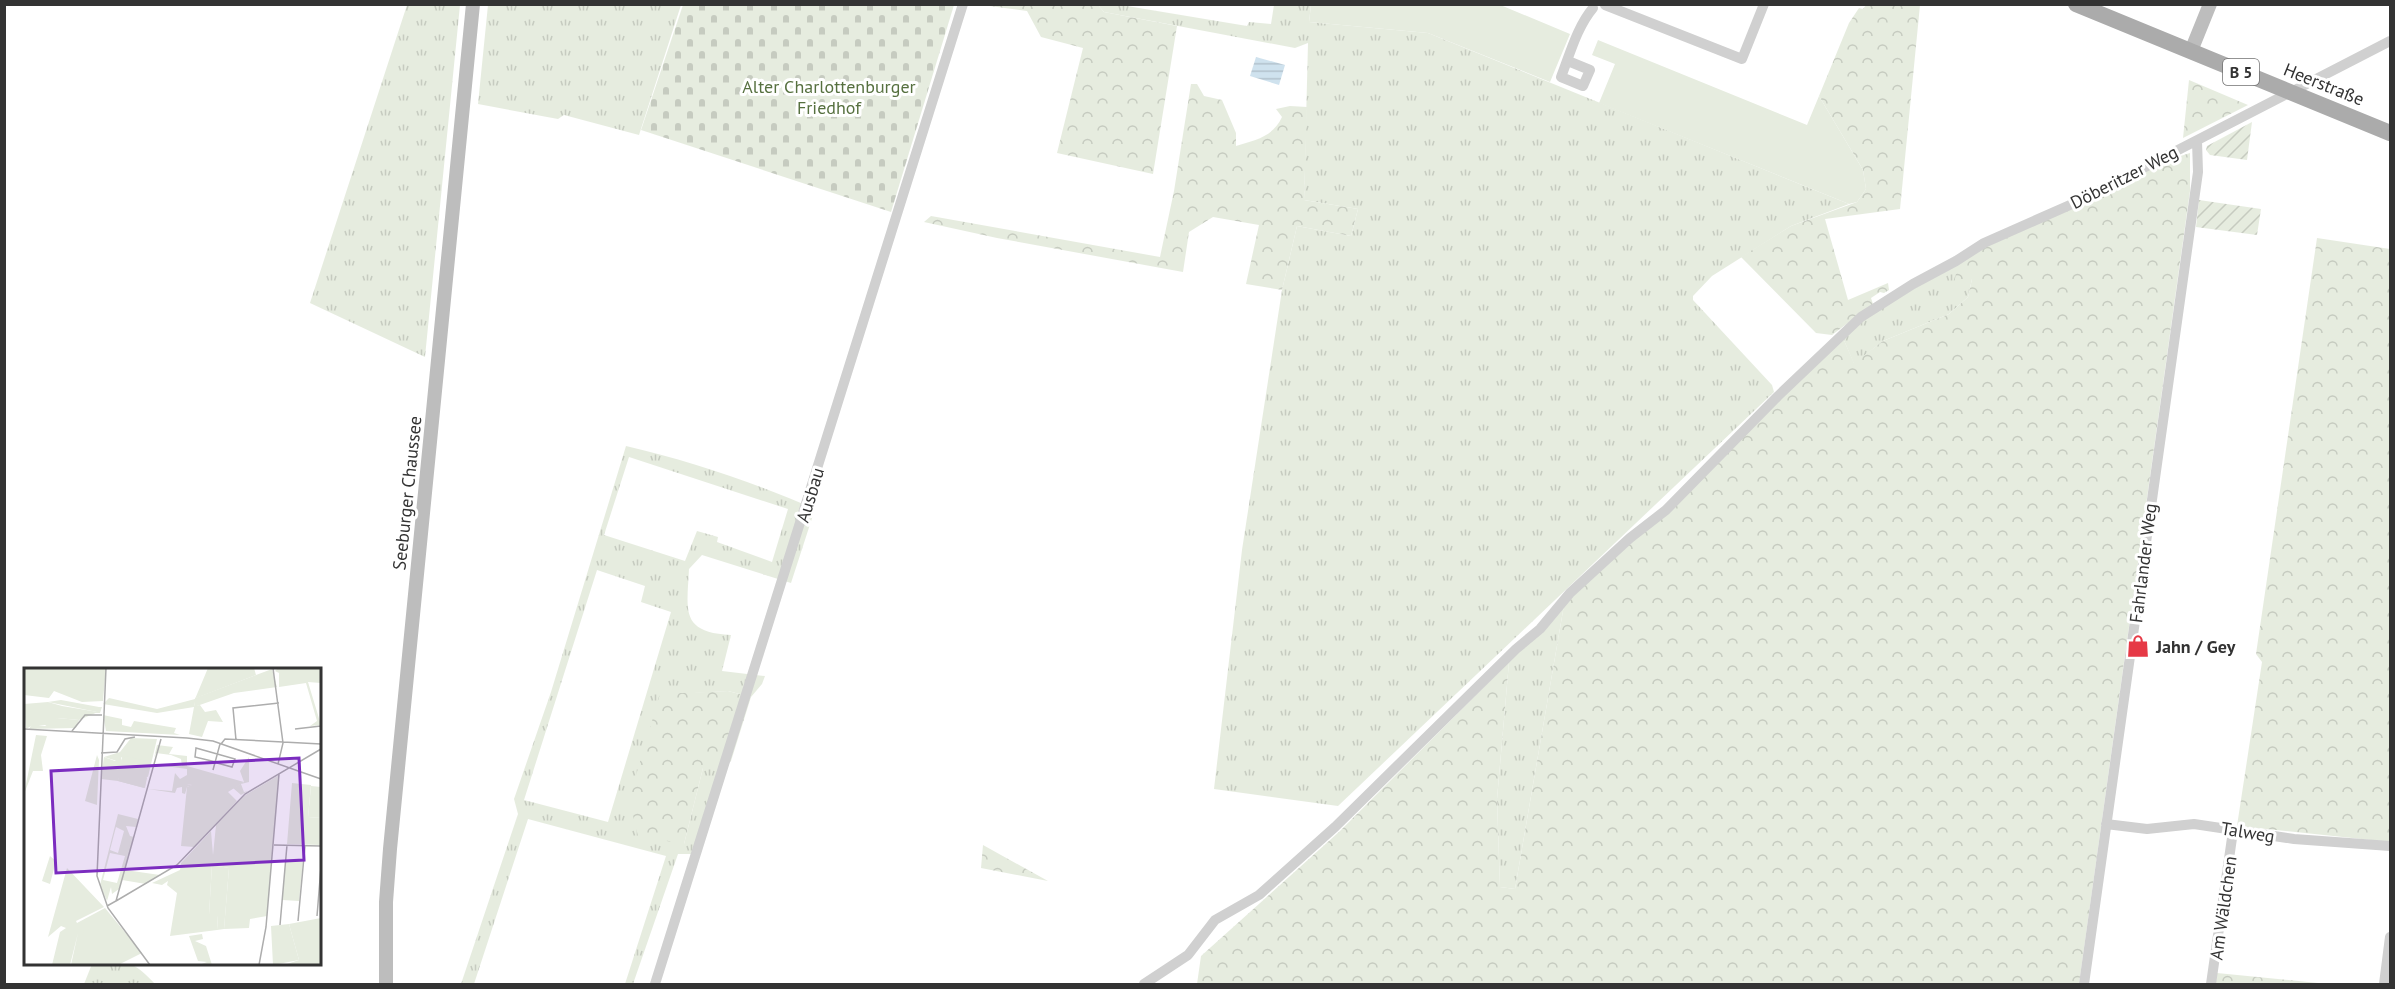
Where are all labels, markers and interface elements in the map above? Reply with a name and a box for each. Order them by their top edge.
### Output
street label: Heerstraße [2280,57,2368,111]
road number: B 5 [2223,59,2259,85]
park label: Alter Charlottenburger Friedhof [742,75,916,119]
street label: Döberitzer Weg [2066,140,2182,214]
street label: Seeburger Chaussee [387,415,427,571]
street label: Ausbau [791,465,829,525]
street label: Fahrlander Weg [2124,502,2162,624]
shop icon: Jahn / Gey [2125,633,2151,659]
place label: Jahn / Gey [2155,635,2236,658]
inset map [24,668,321,965]
street label: Talweg [2220,816,2276,848]
street label: Am Wäldchen [2204,855,2242,961]

